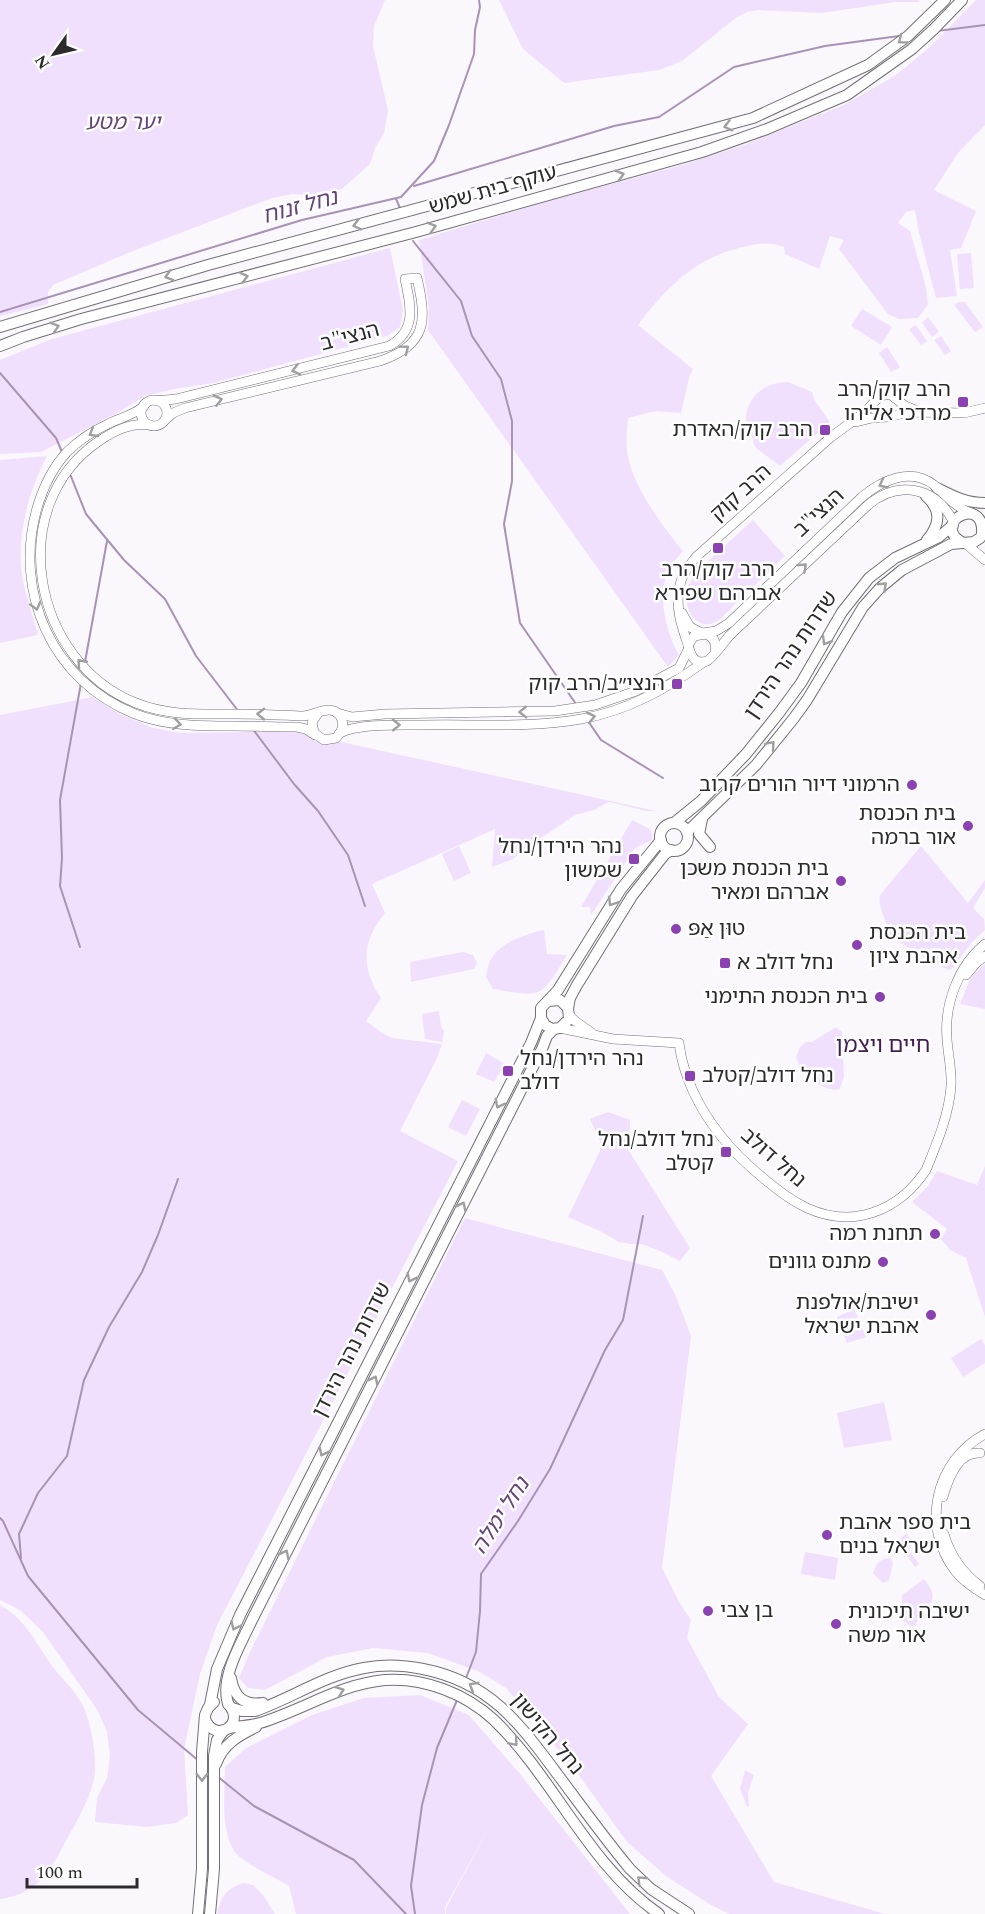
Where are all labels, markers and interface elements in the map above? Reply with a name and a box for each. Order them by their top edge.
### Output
north arrow [24,24,84,84]
one-way arrow [898,33,909,44]
text: N [29,50,56,74]
park label: יער מטע [86,107,162,139]
one-way arrow [723,118,733,131]
street label: עוקף בית שמש [425,156,561,224]
one-way arrow [615,169,625,182]
water label: נחל זנוח [259,181,343,233]
one-way arrow [352,218,363,230]
one-way arrow [426,222,437,234]
one-way arrow [164,269,175,281]
one-way arrow [238,271,248,284]
street label: הנצי"ב [317,314,383,360]
one-way arrow [49,322,60,334]
one-way arrow [398,345,409,356]
one-way arrow [291,362,301,375]
place label: הרב קוק/הרב מרדכי אליהו [837,374,951,430]
one-way arrow [212,395,222,408]
marker: הרב קוק/הרב מרדכי אליהו [956,395,970,409]
place label: הרב קוק/האדרת [673,414,813,446]
marker: הרב קוק/האדרת [818,423,832,437]
one-way arrow [88,425,99,437]
street label: הרב קוק [703,457,779,529]
one-way arrow [878,476,889,488]
street label: הנצי"ב [786,481,852,545]
marker: הרב קוק/הרב אברהם שפירא [711,541,725,555]
place label: הרב קוק/הרב אברהם שפירא [655,554,781,610]
one-way arrow [796,563,806,574]
one-way arrow [876,582,886,593]
street label: שדרות נהר הירדן [736,585,846,725]
one-way arrow [29,600,42,610]
one-way arrow [821,635,833,645]
one-way arrow [77,660,88,670]
place label: הנצי״ב/הרב קוק [528,668,665,700]
marker: הנצי״ב/הרב קוק [670,677,684,691]
one-way arrow [519,706,528,718]
one-way arrow [256,708,265,721]
one-way arrow [586,711,596,724]
one-way arrow [172,718,181,730]
one-way arrow [392,719,401,732]
one-way arrow [764,741,775,752]
place label: הרמוני דיור הורים קרוב [699,769,900,801]
marker: הרמוני דיור הורים קרוב [905,778,919,792]
place label: בית הכנסת אור ברמה [859,798,956,854]
marker: בית הכנסת אור ברמה [961,819,975,833]
place label: נהר הירדן/נחל שמשון [498,831,622,887]
marker: נהר הירדן/נחל שמשון [627,852,641,866]
place label: בית הכנסת משכן אברהם ומאיר [680,853,829,909]
marker: בית הכנסת משכן אברהם ומאיר [834,874,848,888]
one-way arrow [608,896,619,907]
place label: טוּן אַפּ [688,913,745,945]
place label: בית הכנסת אהבת ציון [869,917,966,973]
marker: טוּן אַפּ [669,922,683,936]
marker: בית הכנסת אהבת ציון [850,938,864,952]
place label: נחל דולב א [737,947,833,979]
marker: נחל דולב א [718,956,732,970]
place label: בית הכנסת התימני [704,981,868,1013]
marker: בית הכנסת התימני [873,990,887,1004]
district label: חיים ויצמן [836,1029,930,1062]
place label: נהר הירדן/נחל דולב [520,1043,644,1099]
place label: נחל דולב/קטלב [702,1060,834,1092]
marker: נהר הירדן/נחל דולב [501,1064,515,1078]
marker: נחל דולב/קטלב [683,1069,697,1083]
one-way arrow [495,1097,506,1108]
street label: נחל דולב [733,1120,813,1196]
place label: נחל דולב/נחל קטלב [598,1124,714,1180]
marker: נחל דולב/נחל קטלב [719,1145,733,1159]
one-way arrow [454,1201,466,1212]
place label: תחנת רמה [829,1218,923,1250]
marker: תחנת רמה [928,1227,942,1241]
place label: מתנס גוונים [768,1246,871,1278]
marker: מתנס גוונים [876,1255,890,1269]
one-way arrow [407,1271,418,1282]
street label: שדרות נהר הירדן [304,1277,400,1423]
place label: ישיבת/אולפנת אהבת ישראל [796,1287,919,1343]
marker: ישיבת/אולפנת אהבת ישראל [924,1308,938,1322]
one-way arrow [366,1375,378,1386]
one-way arrow [318,1445,330,1456]
water label: נחל ימלה [464,1470,539,1561]
place label: בית ספר אהבת ישראל בנים [839,1507,971,1563]
marker: בית ספר אהבת ישראל בנים [820,1528,834,1542]
one-way arrow [278,1549,290,1560]
place label: בן צבי [720,1595,774,1627]
place label: ישיבה תיכונית אור משה [848,1596,970,1652]
marker: בן צבי [701,1604,715,1618]
marker: ישיבה תיכונית אור משה [829,1617,843,1631]
one-way arrow [230,1619,242,1630]
one-way arrow [469,1682,479,1694]
one-way arrow [334,1685,345,1698]
street label: נחל הקישון [503,1686,591,1782]
one-way arrow [507,1735,518,1746]
one-way arrow [196,1773,208,1782]
scale bar [27,1851,136,1889]
text: 100 m [36,1859,83,1886]
one-way arrow [638,1876,648,1887]

